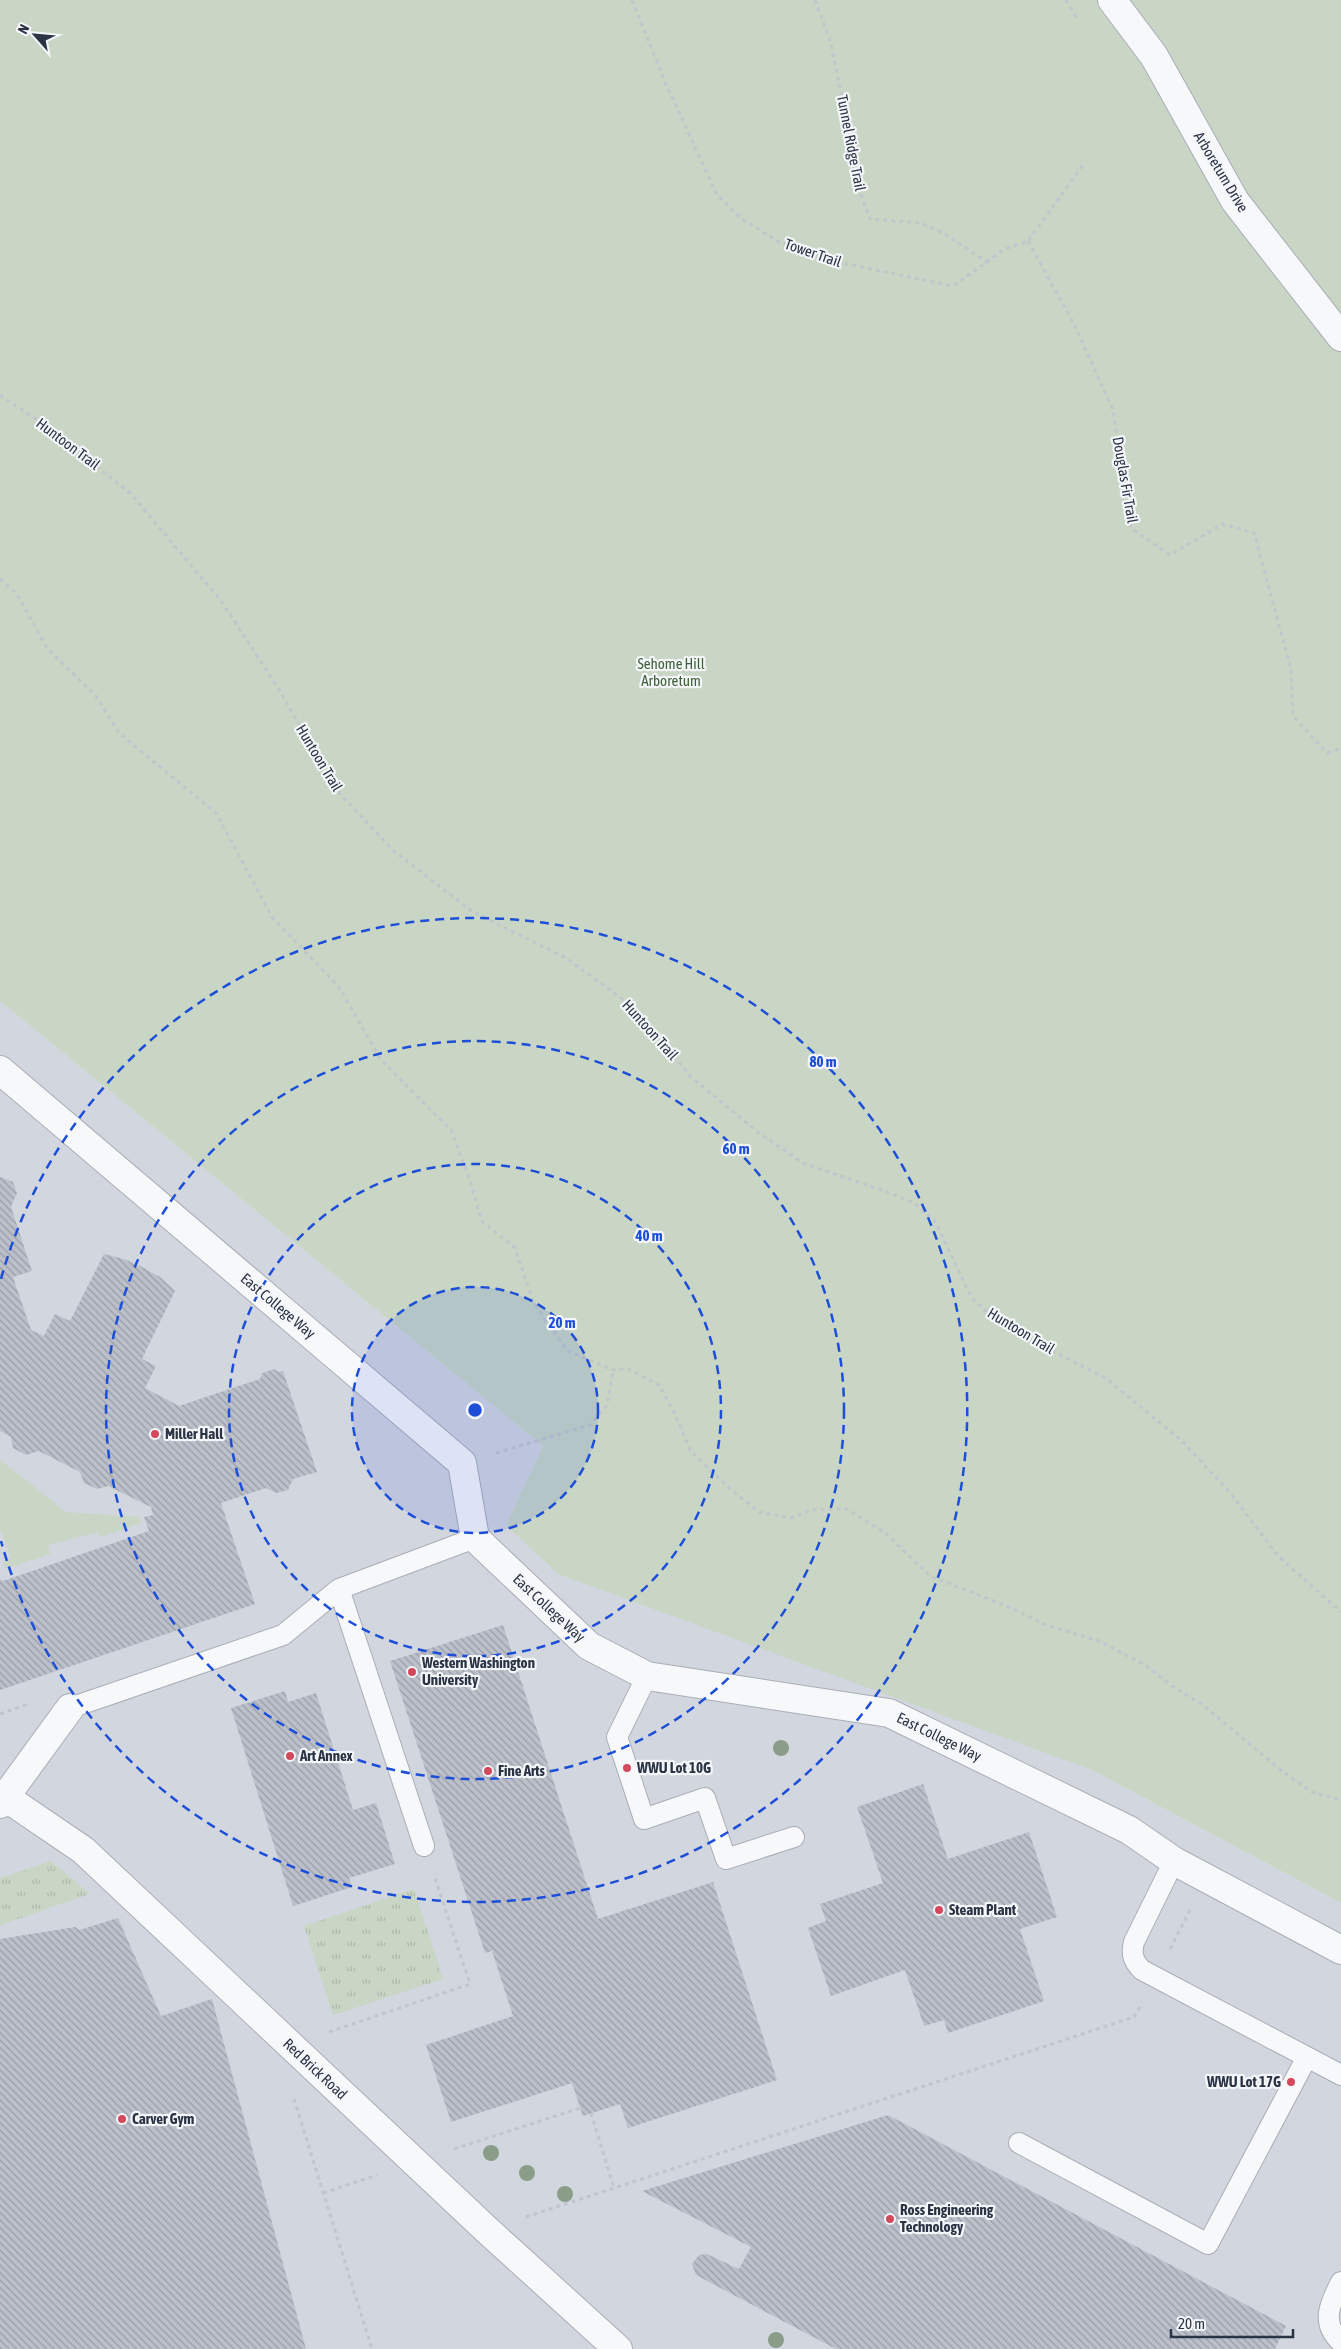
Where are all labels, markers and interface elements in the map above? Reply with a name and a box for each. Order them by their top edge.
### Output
north arrow [10,10,60,60]
text: N [14,22,32,36]
street label: Tunnel Ridge Trail [834,93,869,193]
street label: Arboretum Drive [1191,128,1252,215]
street label: Tower Trail [783,235,844,270]
street label: Huntoon Trail [33,414,103,473]
street label: Douglas Fir Trail [1110,435,1141,525]
park label: Sehome Hill Arboretum [637,655,705,689]
street label: Huntoon Trail [293,721,346,794]
street label: Huntoon Trail [619,996,682,1063]
text: 80 m [810,1053,837,1070]
text: 60 m [723,1140,750,1157]
text: 40 m [635,1227,663,1244]
street label: East College Way [238,1270,319,1342]
street label: Huntoon Trail [985,1304,1058,1357]
text: 20 m [549,1314,576,1331]
centre of rings [466,1401,484,1419]
place label: Miller Hall [165,1425,224,1442]
marker: Miller Hall [149,1428,161,1440]
street label: East College Way [510,1570,589,1645]
place label: Western Washington University [421,1654,535,1688]
marker: Western Washington University [406,1666,418,1678]
street label: East College Way [894,1709,984,1764]
place label: Art Annex [299,1747,353,1764]
marker: Art Annex [284,1750,296,1762]
place label: WWU Lot 10G [636,1759,711,1776]
place label: Fine Arts [498,1762,546,1779]
marker: WWU Lot 10G [621,1762,633,1774]
marker: Fine Arts [482,1765,494,1777]
place label: Steam Plant [949,1901,1017,1918]
marker: Steam Plant [933,1904,945,1916]
street label: Red Brick Road [280,2035,351,2103]
place label: WWU Lot 17G [1206,2073,1281,2090]
marker: WWU Lot 17G [1285,2076,1297,2088]
place label: Carver Gym [132,2110,195,2127]
marker: Carver Gym [116,2113,128,2125]
place label: Ross Engineering Technology [900,2201,994,2235]
marker: Ross Engineering Technology [884,2213,896,2225]
scale bar [1171,2306,1294,2338]
text: 20 m [1178,2315,1205,2332]

